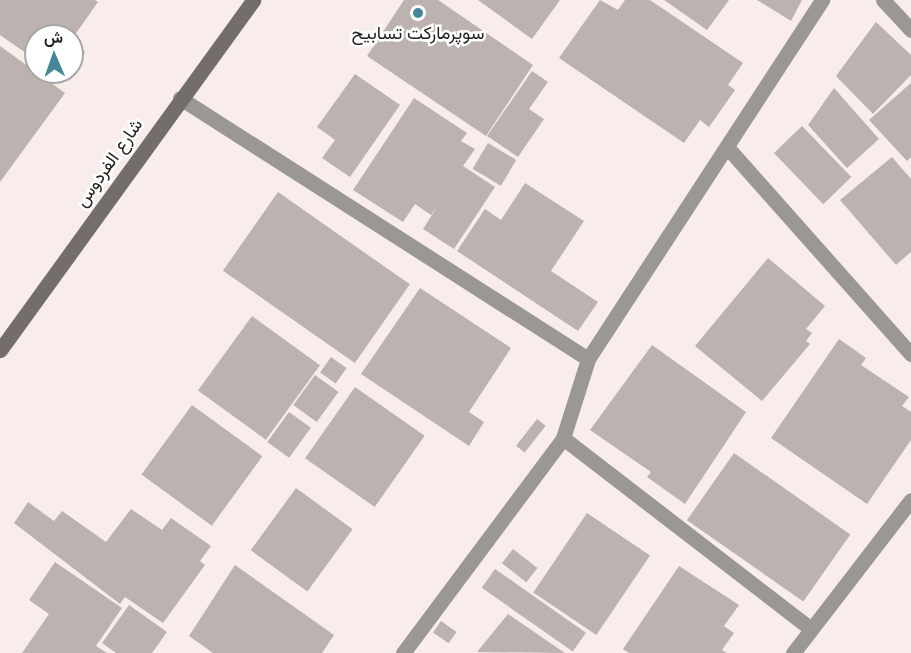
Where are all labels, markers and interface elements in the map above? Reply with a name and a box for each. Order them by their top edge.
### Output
marker: سوپرمارکت تسابيح [411,6,425,20]
place label: سوپرمارکت تسابيح [352,22,484,44]
north arrow [24,24,84,84]
text: ش [43,28,63,47]
street label: شارع الفردوس [71,115,147,211]

